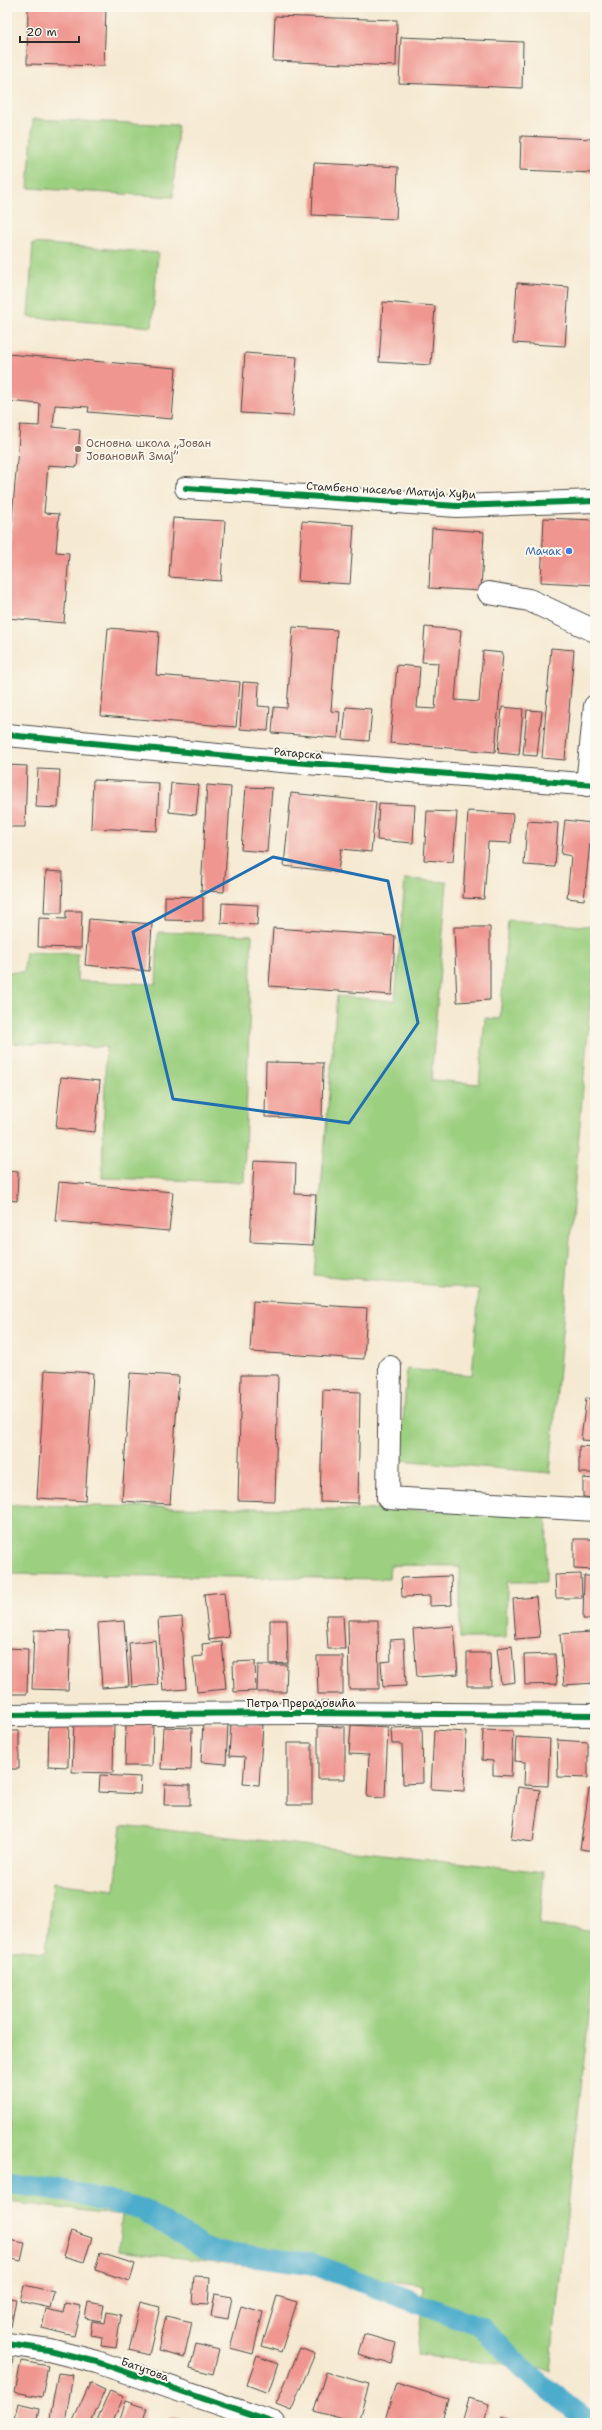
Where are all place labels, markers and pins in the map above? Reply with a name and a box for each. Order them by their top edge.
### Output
place label: Основна школа „Јован Јовановић Змај” [86,436,211,464]
marker: Основна школа „Јован Јовановић Змај” [73,444,83,454]
place label: Мачак [525,544,561,559]
marker: Мачак [564,546,574,556]

